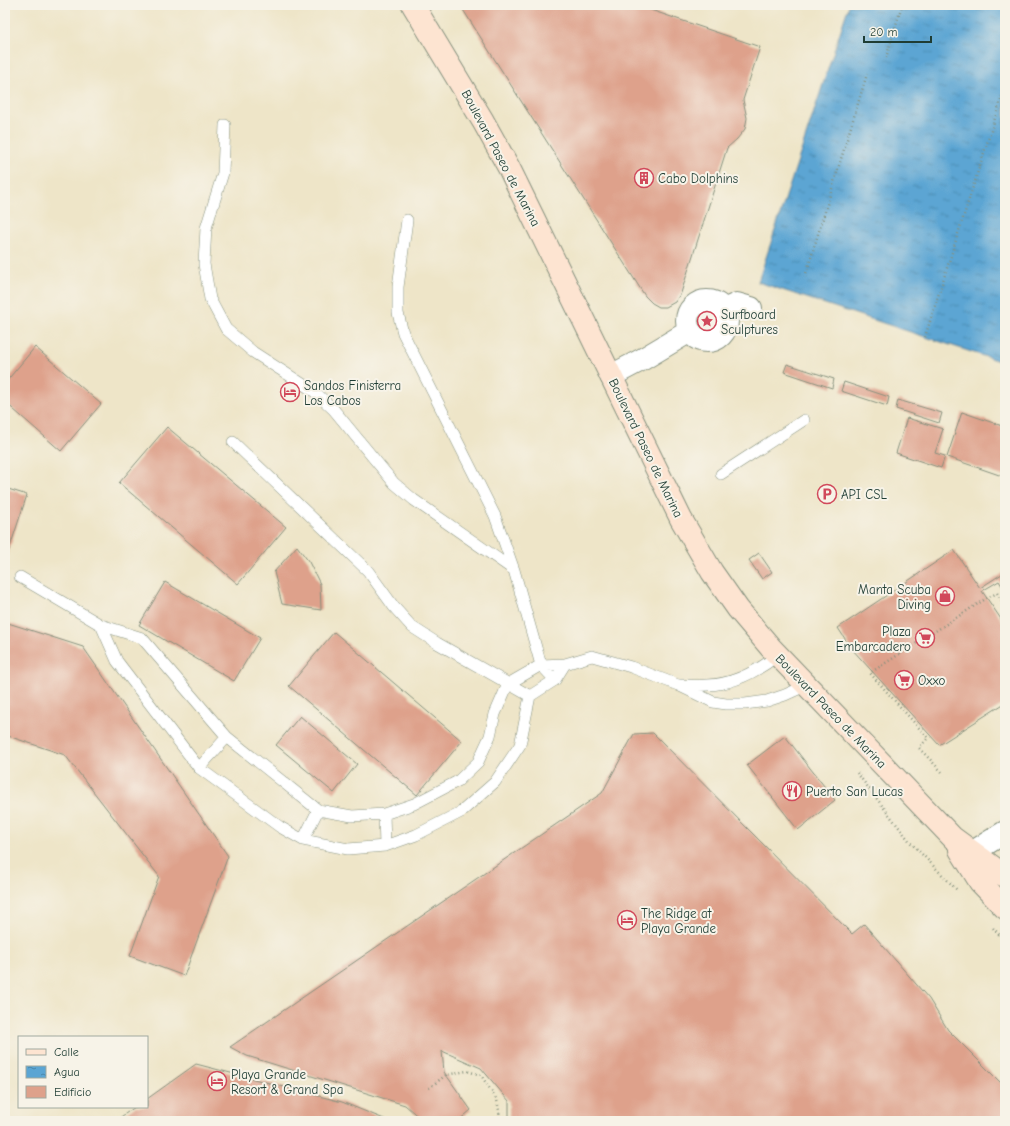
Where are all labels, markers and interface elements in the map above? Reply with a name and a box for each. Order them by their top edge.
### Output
scale bar [864,18,931,44]
text: 20 m [870,25,898,39]
street label: Boulevard Paseo de Marina [459,87,543,229]
building icon: Cabo Dolphins [633,167,655,189]
place label: Cabo Dolphins [658,171,738,186]
place label: Surfboard Sculptures [721,307,778,337]
place icon: Surfboard Sculptures [696,310,718,332]
street label: Boulevard Paseo de Marina [606,376,686,520]
place label: Sandos Finisterra Los Cabos [304,378,401,408]
hotel icon: Sandos Finisterra Los Cabos [279,381,301,403]
parking icon: API CSL [816,483,838,505]
place label: API CSL [841,487,887,502]
place label: Manta Scuba Diving [858,582,931,612]
shop icon: Manta Scuba Diving [934,585,956,607]
place label: Plaza Embarcadero [836,624,911,654]
supermarket icon: Plaza Embarcadero [914,627,936,649]
street label: Boulevard Paseo de Marina [773,651,889,771]
supermarket icon: Oxxo [893,669,915,691]
place label: Oxxo [918,673,945,688]
restaurant icon: Puerto San Lucas [781,780,803,802]
place label: Puerto San Lucas [806,784,903,799]
place label: The Ridge at Playa Grande [641,906,717,936]
hotel icon: The Ridge at Playa Grande [616,909,638,931]
legend [18,1036,148,1108]
text: Calle [54,1045,79,1059]
text: Agua [54,1065,80,1079]
place label: Playa Grande Resort & Grand Spa [231,1067,343,1097]
hotel icon: Playa Grande Resort & Grand Spa [206,1070,228,1092]
text: Edificio [54,1085,91,1099]

